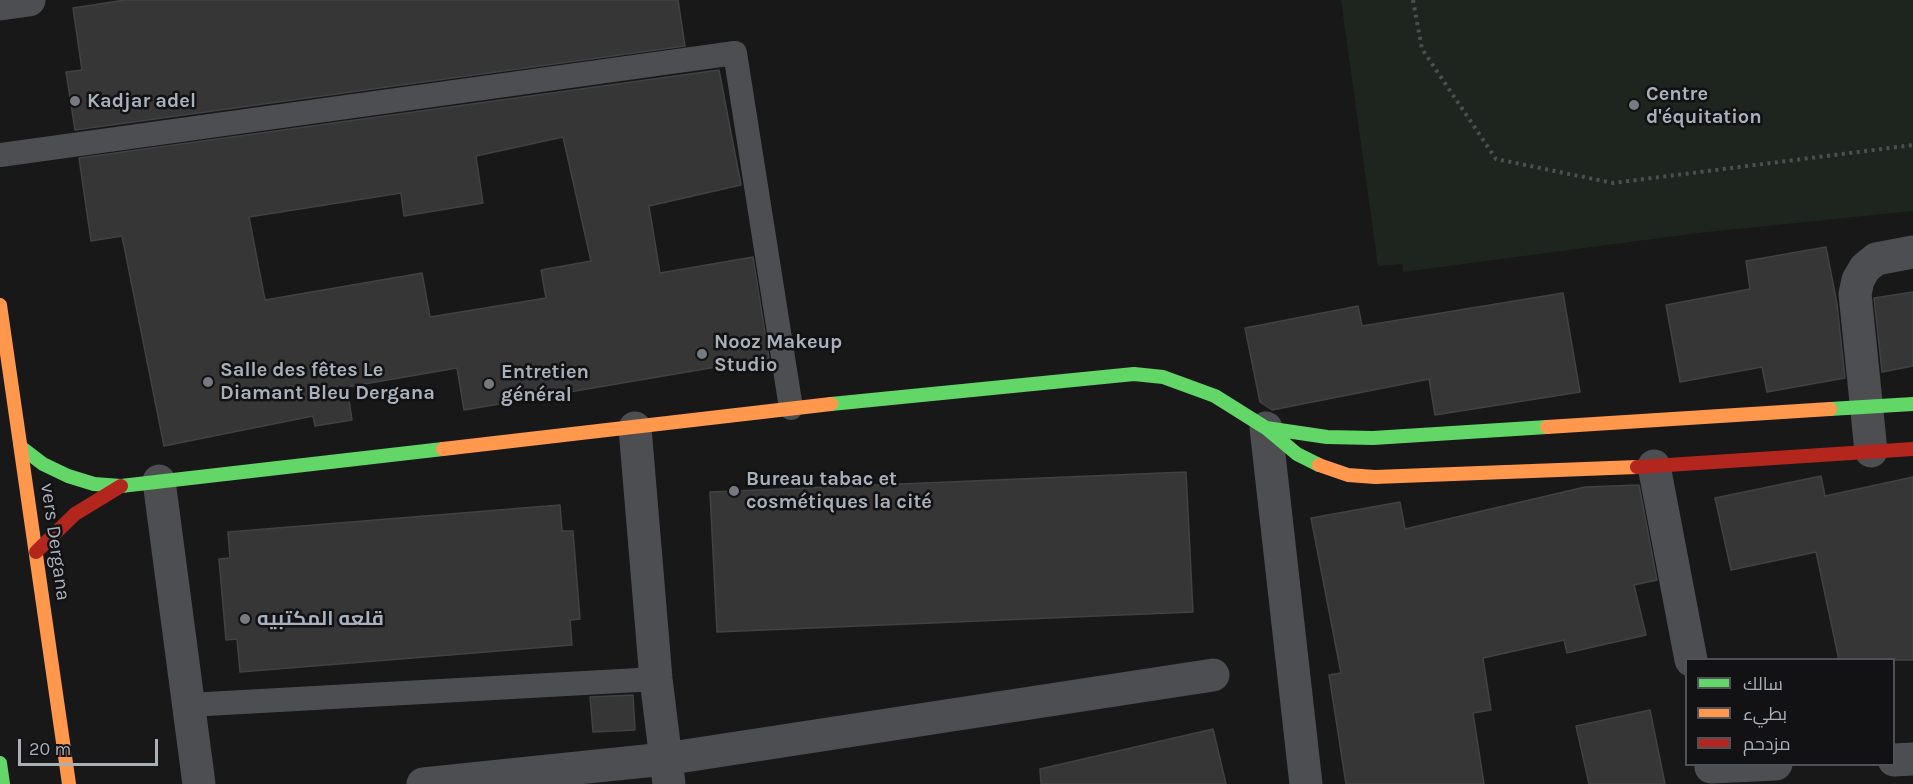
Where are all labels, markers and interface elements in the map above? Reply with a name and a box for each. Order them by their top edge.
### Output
place label: Centre d'équitation [1646,82,1762,129]
place label: Kadjar adel [87,89,196,113]
marker: Kadjar adel [68,94,82,108]
marker: Centre d'équitation [1627,98,1641,112]
place label: Nooz Makeup Studio [714,330,842,377]
marker: Nooz Makeup Studio [695,347,709,361]
place label: Salle des fêtes Le Diamant Bleu Dergana [220,358,435,405]
place label: Entretien général [501,360,589,407]
marker: Salle des fêtes Le Diamant Bleu Dergana [201,375,215,389]
marker: Entretien général [482,377,496,391]
place label: Bureau tabac et cosmétiques la cité [746,467,932,514]
street label: vers Dergana [35,482,75,602]
marker: Bureau tabac et cosmétiques la cité [727,484,741,498]
place label: قلعه المكتبيه [257,607,384,631]
marker: قلعه المكتبيه [238,612,252,626]
legend [1685,658,1895,766]
text: سالك [1743,673,1783,695]
text: بطيء [1743,703,1787,725]
scale bar [21,727,160,765]
text: مزدحم [1743,733,1791,755]
text: 20 m [29,738,71,760]

